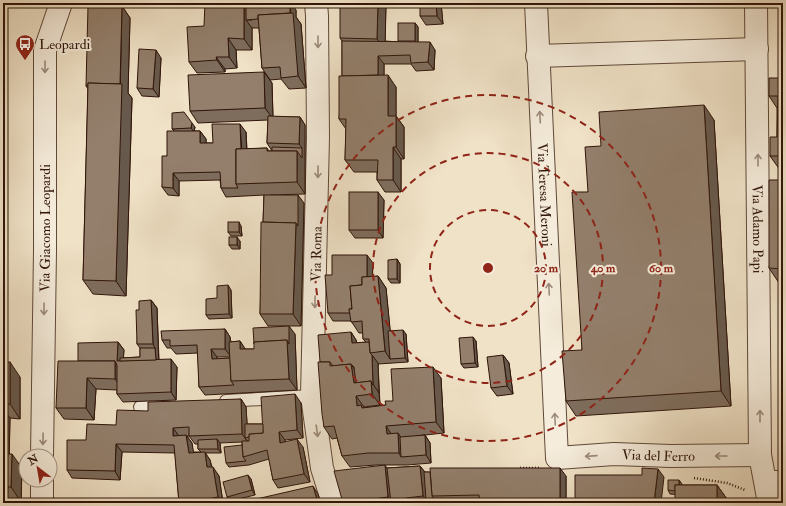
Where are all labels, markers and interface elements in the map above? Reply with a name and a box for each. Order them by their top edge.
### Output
bus stop icon: Leopardi [14,33,36,61]
one-way arrow [314,35,322,48]
place label: Leopardi [39,36,91,54]
one-way arrow [41,60,49,73]
one-way arrow [537,111,544,124]
street label: Via Teresa Meroni [533,143,555,247]
one-way arrow [754,154,762,167]
street label: Via Giacomo Leopardi [36,164,55,292]
one-way arrow [314,165,321,178]
street label: Via Adamo Papi [748,185,766,274]
street label: Via Roma [308,226,325,282]
centre of rings [481,261,495,275]
text: 20 m [534,261,559,276]
text: 40 m [590,261,616,276]
text: 60 m [649,261,674,276]
one-way arrow [545,283,552,296]
one-way arrow [311,295,319,308]
one-way arrow [40,302,48,315]
one-way arrow [756,410,764,423]
one-way arrow [551,413,559,426]
one-way arrow [313,425,321,438]
one-way arrow [39,432,46,445]
street label: Via del Ferro [622,446,695,465]
north arrow [18,448,58,488]
text: N [25,451,42,468]
one-way arrow [585,452,598,459]
one-way arrow [715,452,728,460]

